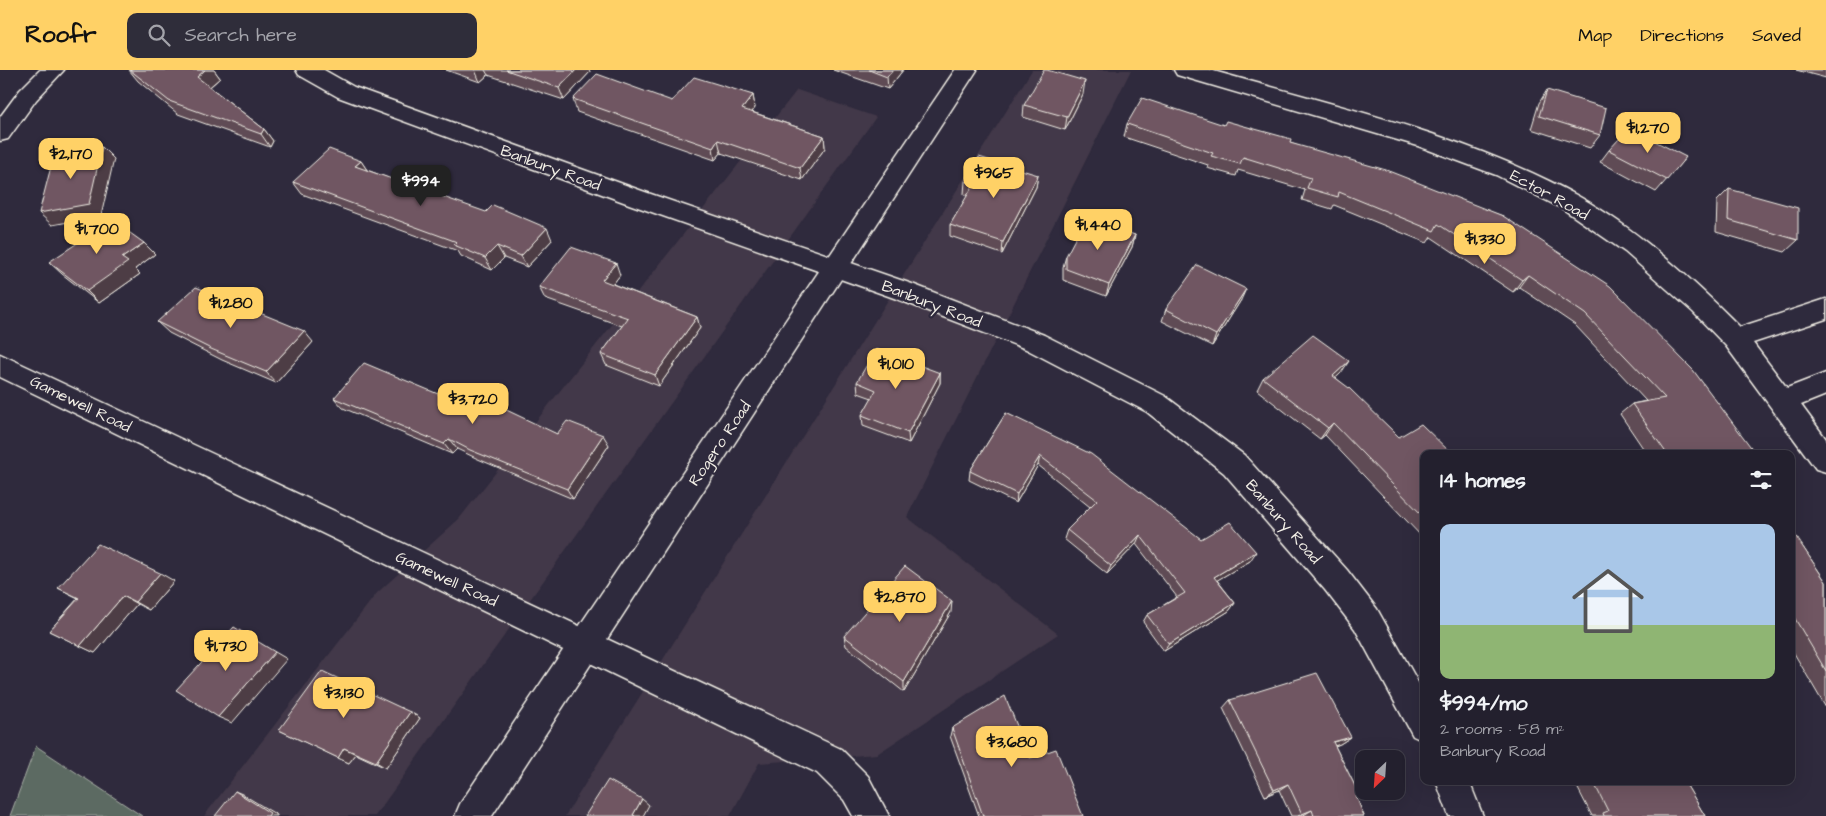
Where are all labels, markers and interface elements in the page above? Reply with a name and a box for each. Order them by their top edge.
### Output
search box [127,13,477,58]
text: Roofr [25,18,97,52]
icon: search [145,21,173,49]
text: Search here [185,22,297,49]
text: Map [1578,23,1612,48]
text: Directions [1640,23,1724,48]
text: Saved [1752,23,1801,48]
pin: $1,270 [1607,112,1689,154]
text: $1,270 [1627,117,1669,139]
pin: $2,170 [30,138,112,180]
street label: Banbury Road [497,140,604,197]
text: $2,170 [50,143,92,165]
pin: $965 [964,156,1024,199]
text: $965 [974,162,1014,184]
pin: $994 [391,164,451,207]
street label: Ector Road [1506,164,1593,226]
text: $994 [402,170,440,192]
pin: $1,440 [1057,208,1139,251]
pin: $1,700 [56,212,138,255]
text: $1,440 [1075,214,1121,236]
text: $1,700 [75,218,119,240]
pin: $1,330 [1444,222,1526,265]
text: $1,330 [1465,228,1505,250]
street label: Banbury Road [878,275,985,334]
pin: $1,280 [190,286,272,329]
text: $1,280 [209,292,253,314]
pin: $1,010 [855,348,937,390]
text: $1,010 [878,353,914,375]
street label: Gamewell Road [26,370,135,438]
pin: $3,720 [432,382,514,425]
text: $3,720 [449,388,497,410]
street label: Rogero Road [683,397,757,491]
text: 14 homes [1440,466,1526,495]
icon: filters [1747,466,1775,494]
street label: Banbury Road [1240,475,1326,569]
street label: Gamewell Road [392,546,501,612]
icon: home [1563,556,1653,646]
pin: $2,870 [859,580,941,623]
text: $2,870 [874,586,926,608]
pin: $1,730 [185,630,267,672]
text: $1,730 [205,635,247,657]
pin: $3,130 [303,676,385,719]
text: $3,130 [324,682,364,704]
text: $994/mo [1440,689,1528,718]
text: 2 rooms · 58 m² [1440,718,1565,740]
pin: $3,680 [971,726,1053,768]
text: $3,680 [987,731,1037,753]
text: Banbury Road [1440,740,1545,762]
north arrow [1355,750,1405,800]
map controls [1355,750,1405,800]

